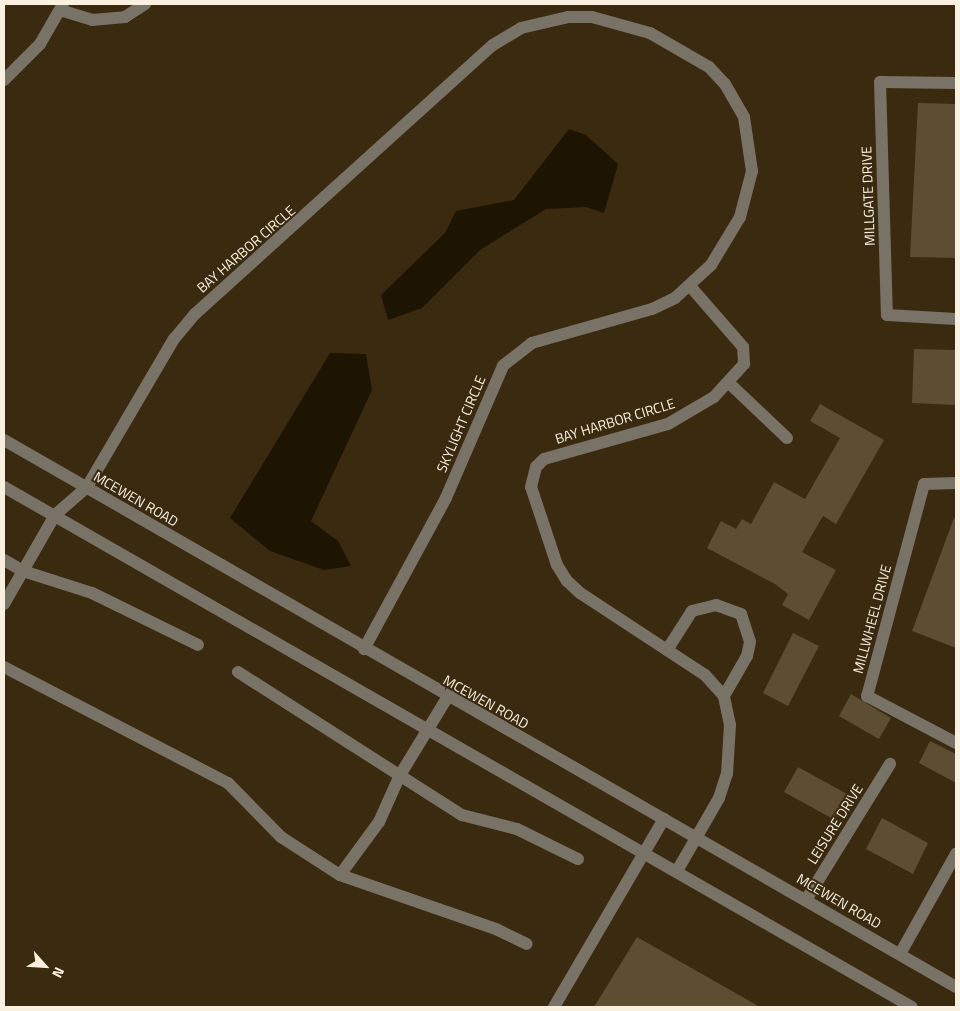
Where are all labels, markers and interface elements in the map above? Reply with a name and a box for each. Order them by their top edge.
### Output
street label: MILLGATE DRIVE [858,146,878,246]
street label: BAY HARBOR CIRCLE [194,202,298,296]
street label: SKYLIGHT CIRCLE [433,373,489,475]
street label: BAY HARBOR CIRCLE [553,395,677,447]
street label: MCEWEN ROAD [91,468,181,530]
street label: MILLWHEEL DRIVE [849,563,895,675]
street label: MCEWEN ROAD [440,672,532,732]
street label: LEISURE DRIVE [804,781,866,867]
street label: MCEWEN ROAD [794,870,884,932]
north arrow [20,941,70,991]
text: N [47,964,70,982]

